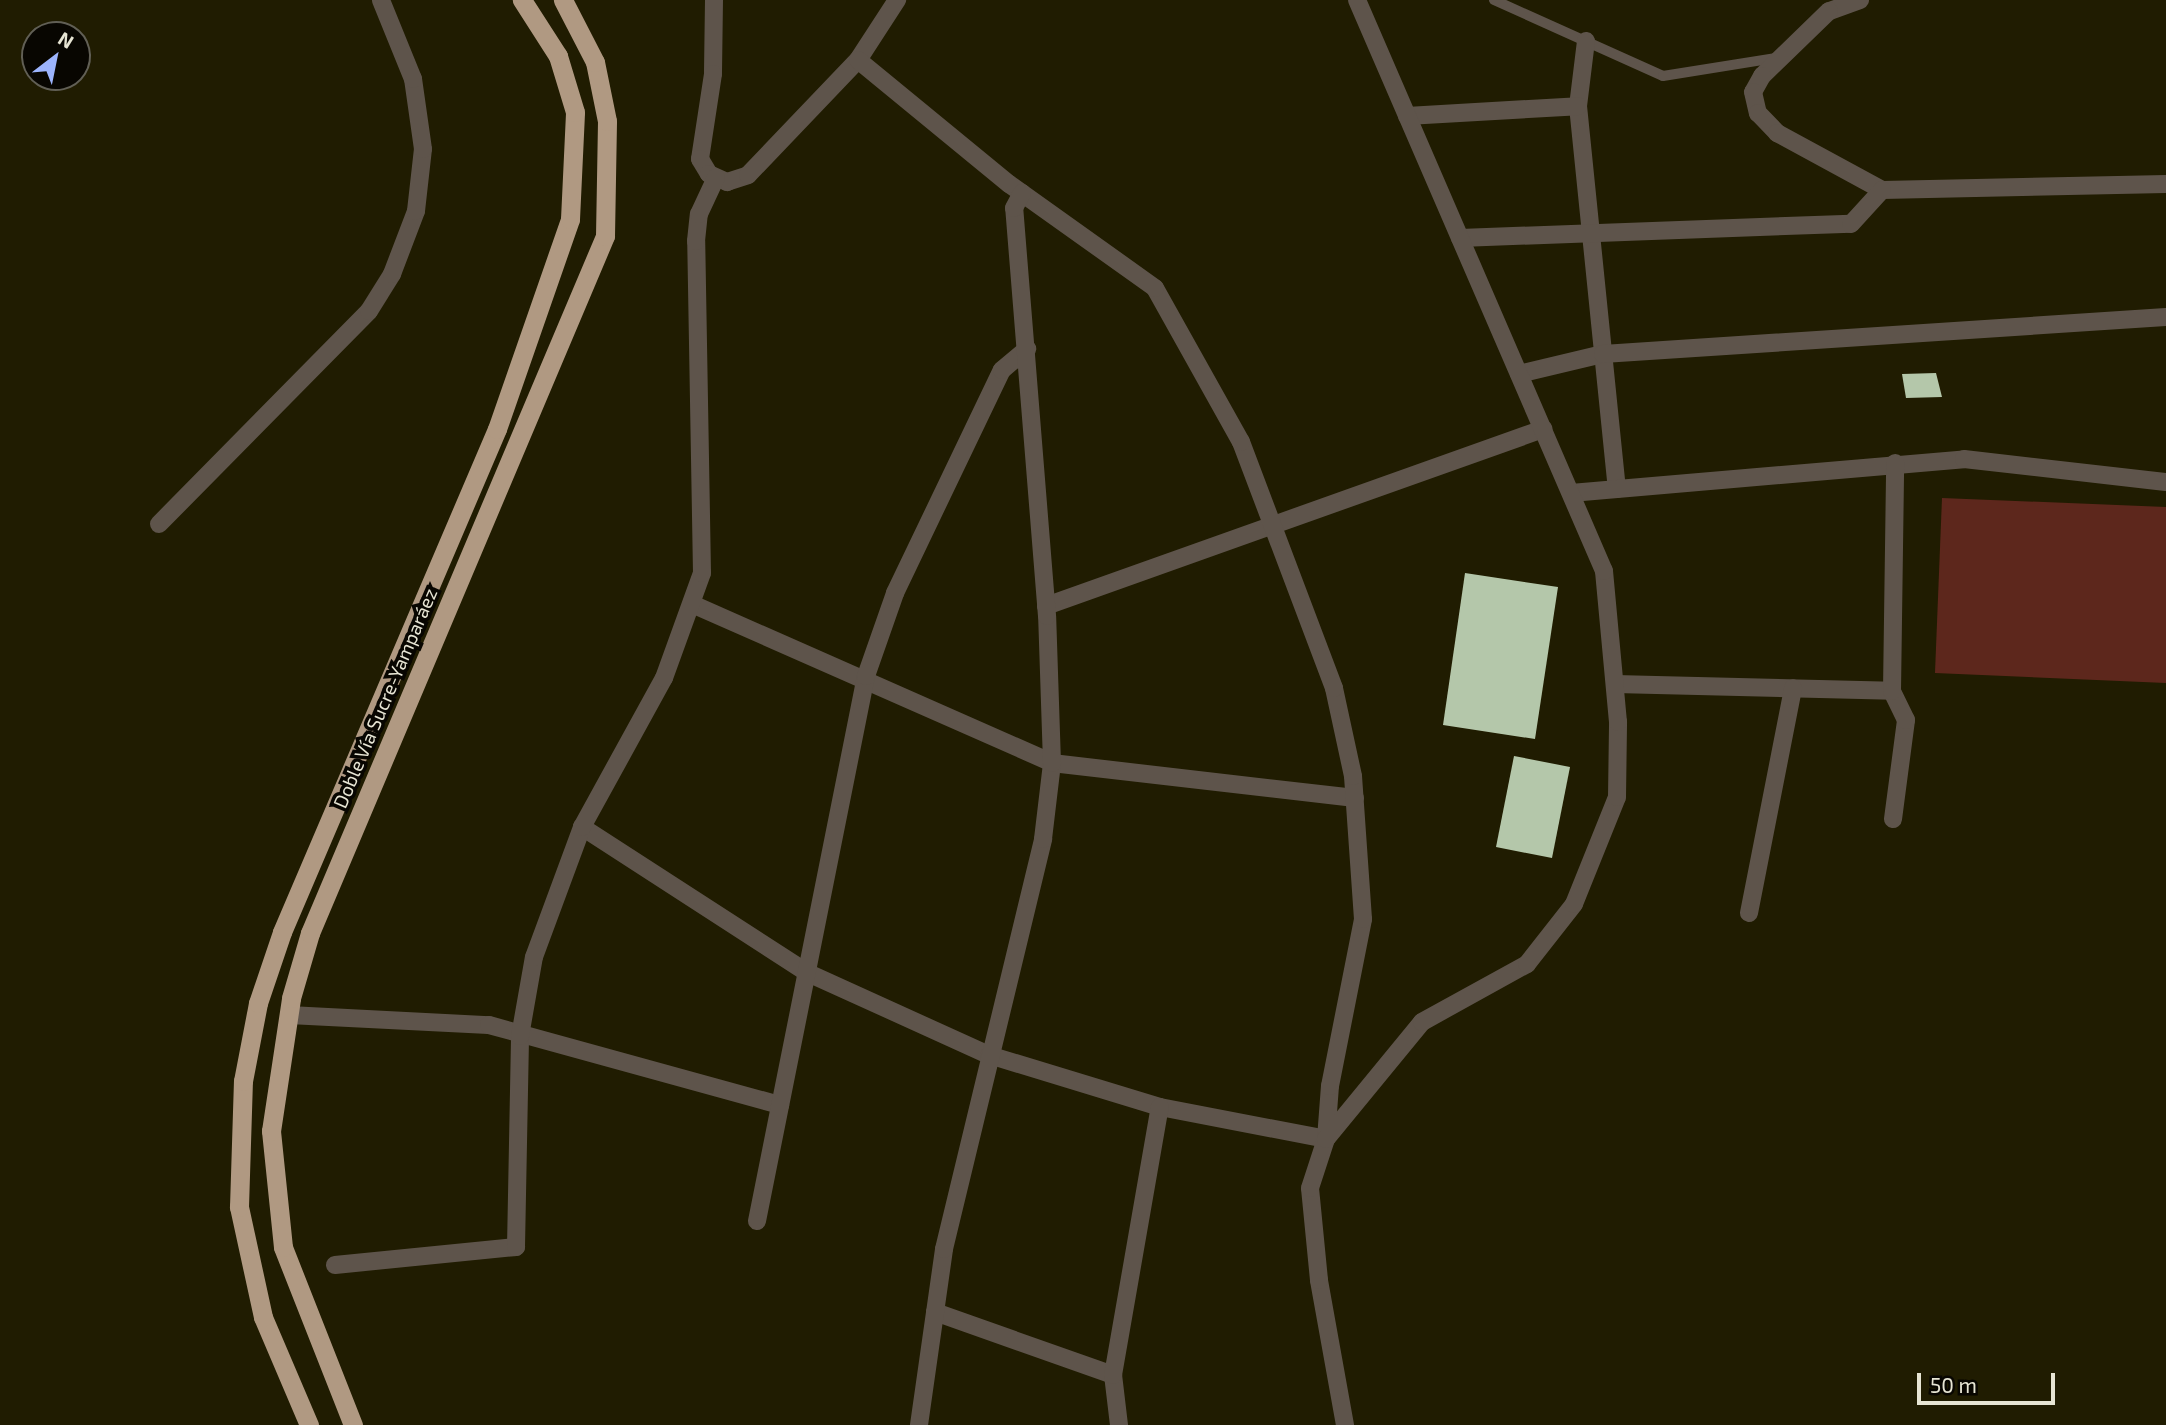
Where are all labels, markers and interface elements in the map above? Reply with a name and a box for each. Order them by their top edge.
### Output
north arrow [21,21,91,91]
text: N [54,26,78,53]
street label: Doble Vía Sucre-Yamparáez [328,584,442,812]
scale bar [1921,1358,2059,1402]
text: 50 m [1930,1372,1977,1397]

